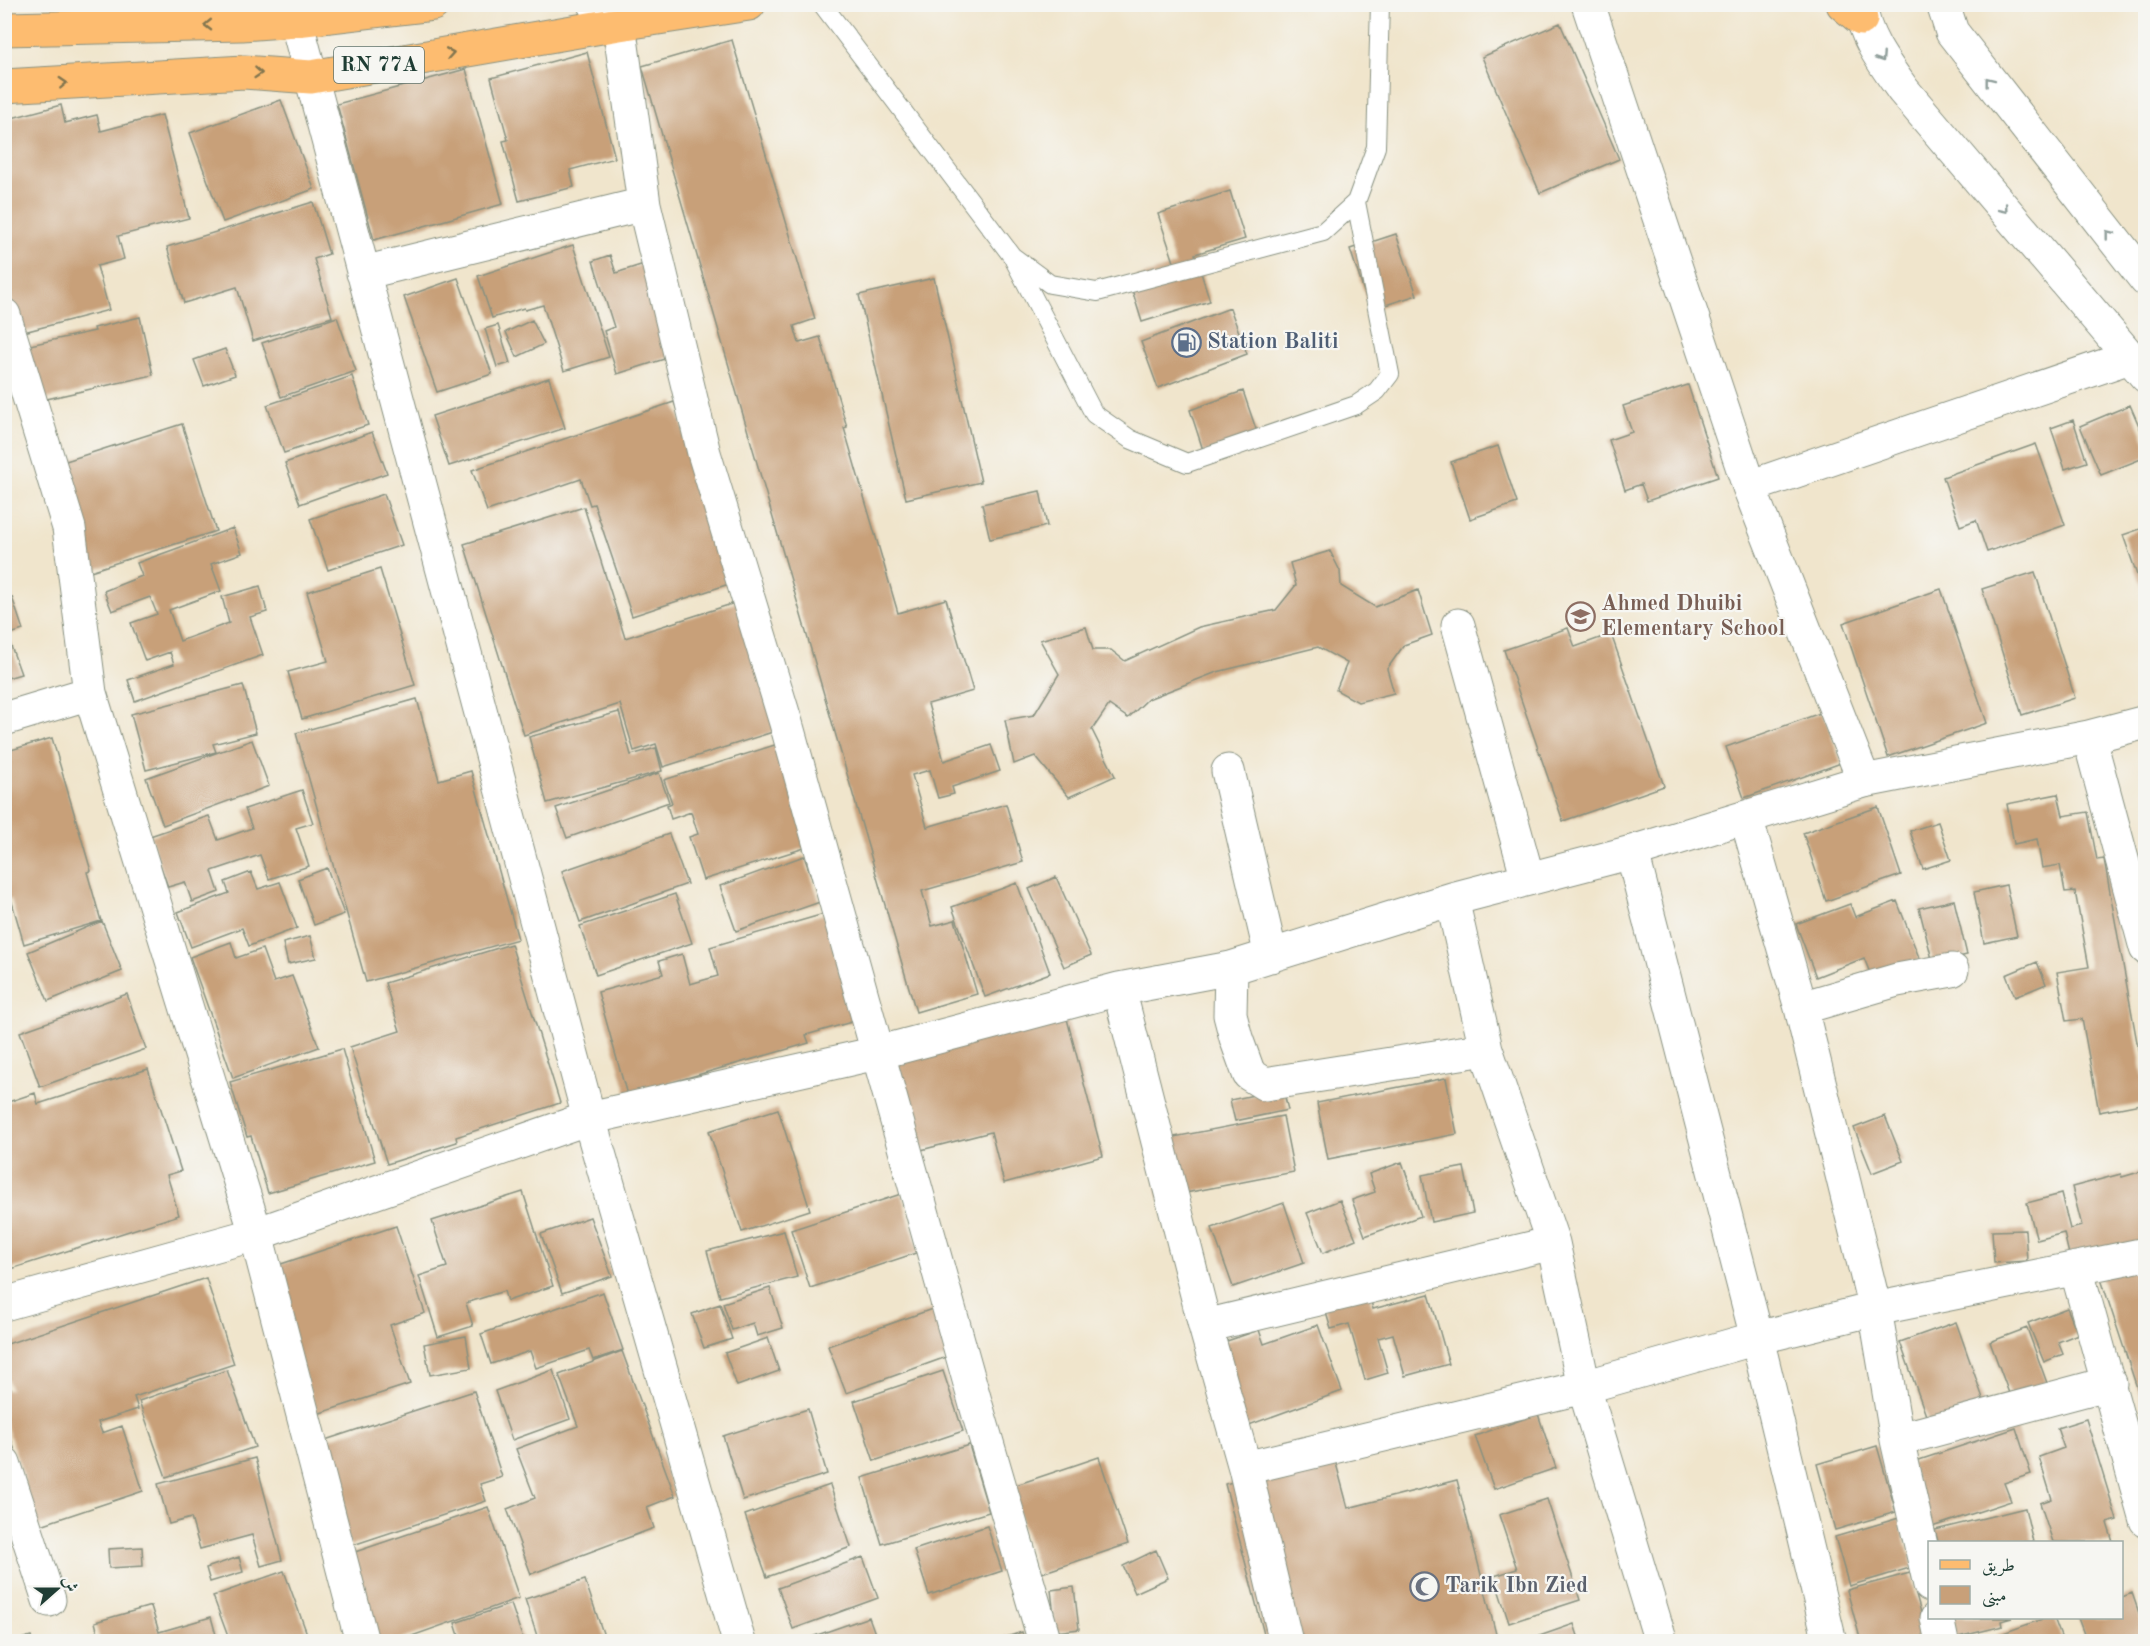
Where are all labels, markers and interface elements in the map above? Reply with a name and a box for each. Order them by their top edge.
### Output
one-way arrow [203,19,212,31]
road number: RN 77A [334,47,424,83]
one-way arrow [445,47,455,60]
one-way arrow [1874,51,1885,62]
one-way arrow [253,66,262,79]
one-way arrow [1986,76,1997,87]
one-way arrow [58,77,67,90]
one-way arrow [1997,202,2008,213]
one-way arrow [2106,230,2117,241]
fuel station icon: Station Baliti [1170,326,1202,358]
place label: Station Baliti [1207,331,1338,353]
place label: Ahmed Dhuibi Elementary School [1601,593,1785,640]
school or university icon: Ahmed Dhuibi Elementary School [1564,601,1596,633]
legend [1928,1541,2123,1619]
text: طريق [1982,1557,2015,1577]
north arrow [27,1559,87,1619]
mosque icon: Tarik Ibn Zied [1408,1570,1440,1602]
text: ش [59,1574,79,1595]
place label: Tarik Ibn Zied [1445,1575,1588,1597]
text: مبنى [1982,1587,2007,1608]

